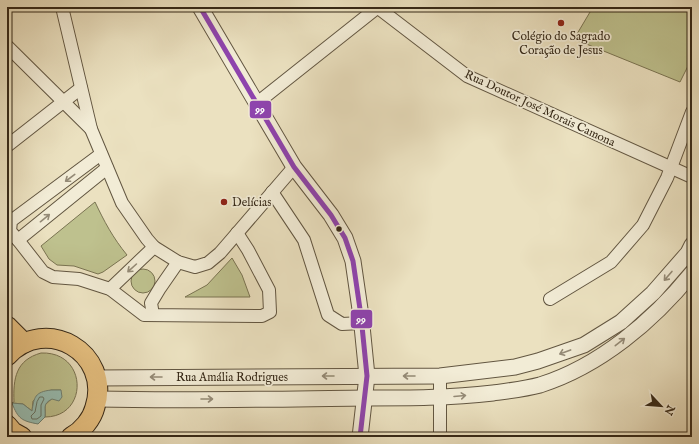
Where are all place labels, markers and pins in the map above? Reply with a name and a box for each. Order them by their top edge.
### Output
marker: Colégio do Sagrado Coração de Jesus [556,18,566,28]
place label: Colégio do Sagrado Coração de Jesus [512,29,611,59]
place label: Delícias [232,195,271,210]
marker: Delícias [219,197,229,207]
unlabelled marker [334,224,344,234]

